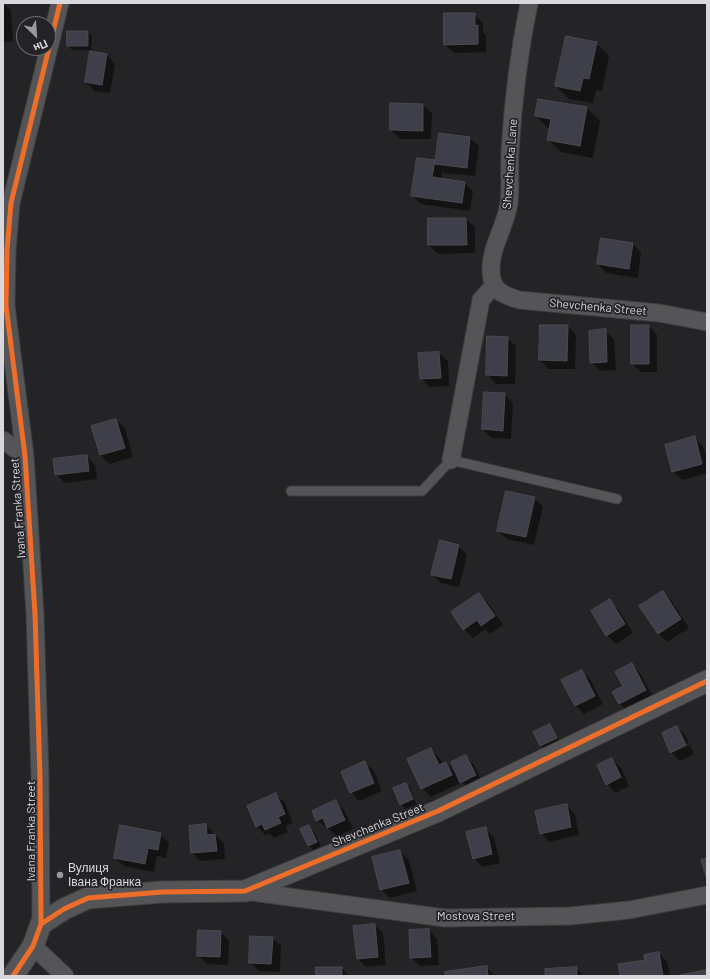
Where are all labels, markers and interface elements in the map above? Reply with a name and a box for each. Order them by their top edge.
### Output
north arrow [16,16,56,56]
text: Пн [32,37,50,55]
street label: Shevchenka Lane [500,118,520,210]
street label: Shevchenka Street [549,296,647,318]
street label: Ivana Franka Street [7,457,29,559]
street label: Ivana Franka Street [24,781,38,881]
street label: Shevchenka Street [330,800,426,850]
place label: Вулиця Івана Франка [68,861,141,889]
marker: Вулиця Івана Франка [55,870,65,880]
street label: Mostova Street [437,909,515,923]

